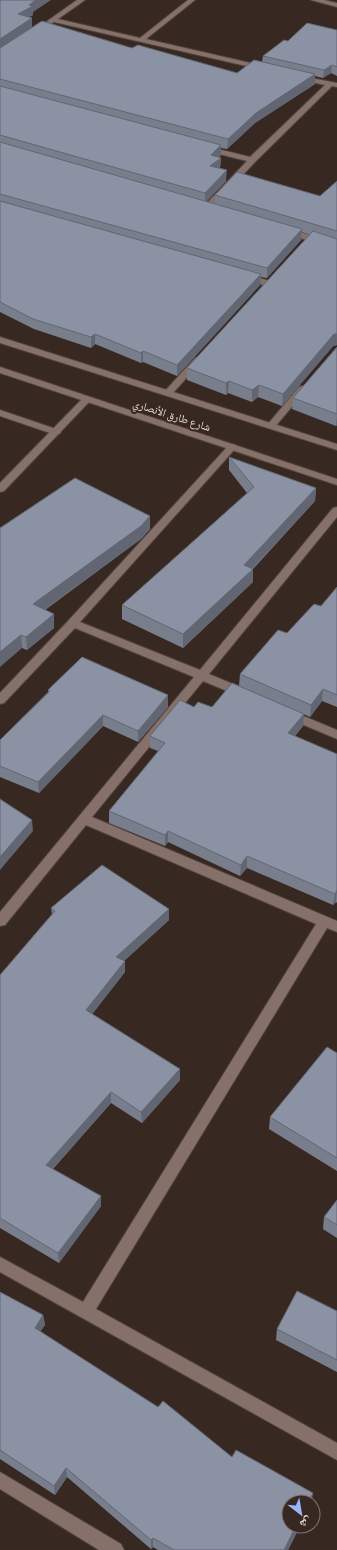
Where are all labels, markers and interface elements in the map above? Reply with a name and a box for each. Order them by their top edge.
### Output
street label: شارع طارق الأنصاري [131,395,213,436]
north arrow [281,1494,321,1534]
text: ش [297,1513,315,1533]

